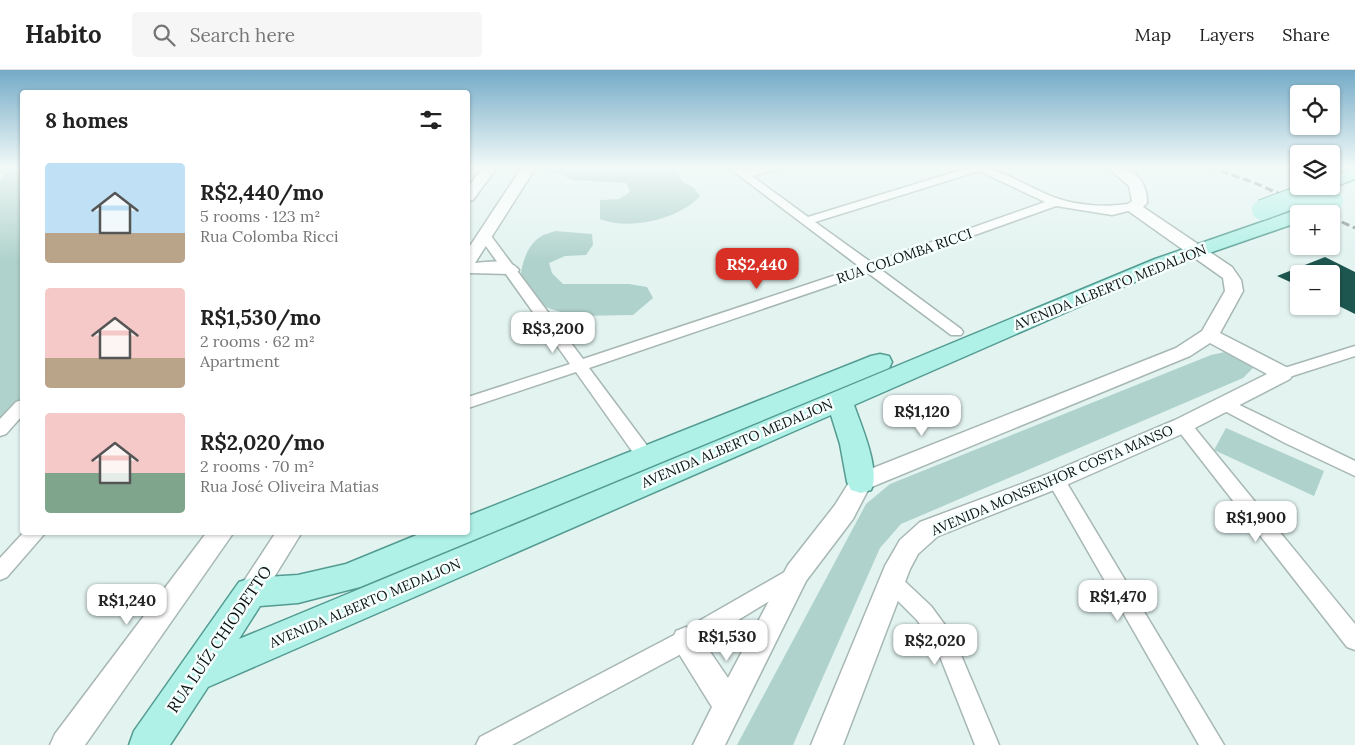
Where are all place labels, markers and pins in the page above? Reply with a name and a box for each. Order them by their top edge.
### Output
pin: R$2,440 [711,248,803,290]
pin: R$3,200 [507,312,599,354]
pin: R$1,120 [876,394,968,437]
pin: R$1,900 [1210,500,1302,543]
pin: R$1,470 [1072,580,1164,622]
pin: R$1,240 [81,584,173,626]
pin: R$1,530 [681,620,773,662]
pin: R$2,020 [889,624,981,666]

